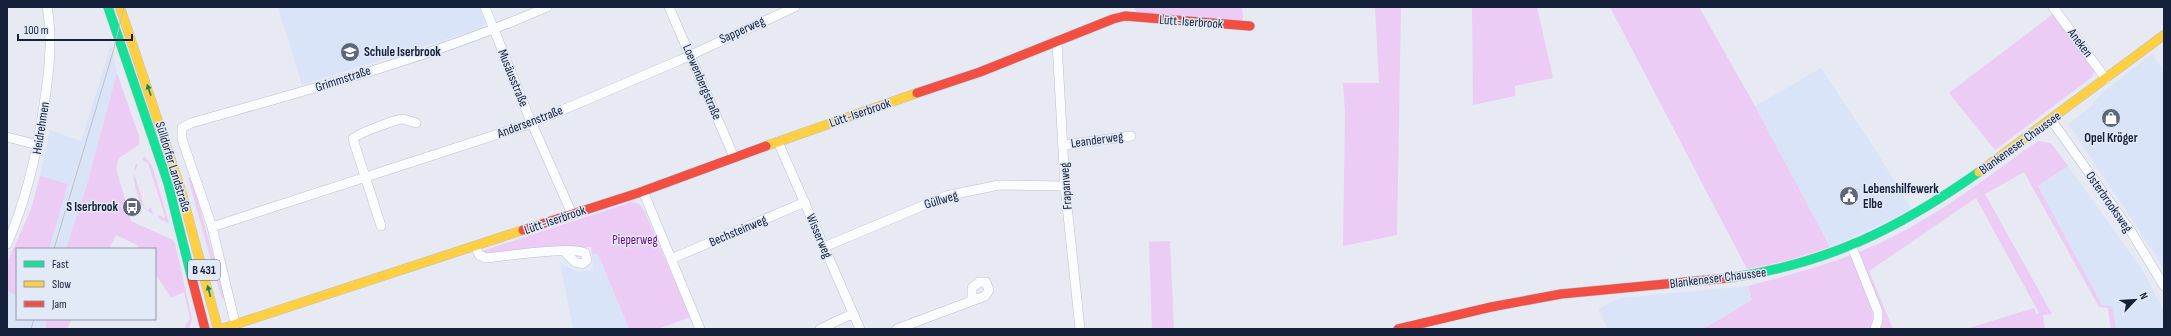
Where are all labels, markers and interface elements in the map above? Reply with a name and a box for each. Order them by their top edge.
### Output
street label: Lütt-Iserbrook [1159,12,1223,32]
street label: Sapperweg [717,13,767,47]
scale bar [18,16,132,42]
text: 100 m [24,23,49,38]
street label: Aneken [2063,25,2096,61]
school or university icon: Schule Iserbrook [339,41,361,63]
street label: Loewenbergstraße [679,42,725,122]
place label: Schule Iserbrook [364,44,441,60]
street label: Musäusstraße [494,47,532,109]
street label: Grimmstraße [313,63,373,95]
one-way arrow [145,84,151,96]
street label: Lütt-Iserbrook [827,95,893,131]
street label: Heidrehmen [29,101,53,155]
street label: Andersenstraße [494,102,565,142]
shop icon: Opel Kröger [2100,107,2122,129]
street label: Blankeneser Chaussee [1976,108,2064,178]
street label: Sülldorfer Landstraße [152,120,194,214]
street label: Leanderweg [1070,128,1124,152]
place label: Opel Kröger [2084,130,2138,146]
street label: Frapanweg [1056,162,1076,210]
street label: Osterbrooksweg [2082,168,2136,236]
place label: Lebenshilfewerk Elbe [1863,181,1939,212]
public building icon: Lebenshilfewerk Elbe [1838,185,1860,207]
street label: Güllweg [922,187,960,213]
bus stop icon: S Iserbrook [121,196,143,218]
place label: S Iserbrook [66,199,119,215]
street label: Lütt-Iserbrook [522,202,588,238]
street label: Wisserweg [802,211,836,261]
street label: Bechsteinweg [707,212,769,250]
park label: Pieperweg [612,232,658,248]
legend [16,248,156,320]
text: Fast [52,257,69,272]
road number: B 431 [188,260,220,280]
street label: Blankeneser Chaussee [1669,264,1767,292]
text: Slow [52,277,71,292]
north arrow [2115,280,2155,320]
one-way arrow [206,285,212,297]
text: N [2136,291,2151,302]
text: Jam [51,297,67,312]

